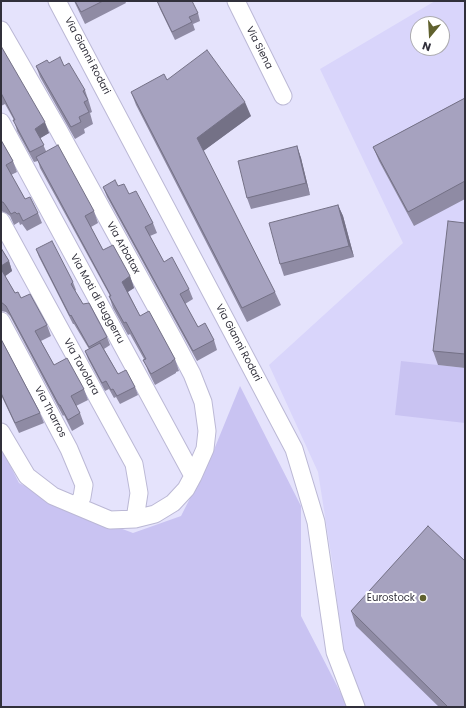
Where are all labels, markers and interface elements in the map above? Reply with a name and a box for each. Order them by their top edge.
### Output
street label: Via Gianni Rodari [62,15,112,97]
north arrow [410,16,450,56]
street label: Via Siena [243,25,275,71]
text: N [420,38,433,55]
street label: Via Arbatax [104,220,142,276]
street label: Via Moti di Buggerru [67,252,127,346]
street label: Via Gianni Rodari [213,302,263,384]
street label: Via Tavolara [61,337,101,397]
street label: Via Tharros [31,384,69,440]
place label: Eurostock [367,592,415,604]
marker: Eurostock [418,593,428,603]

